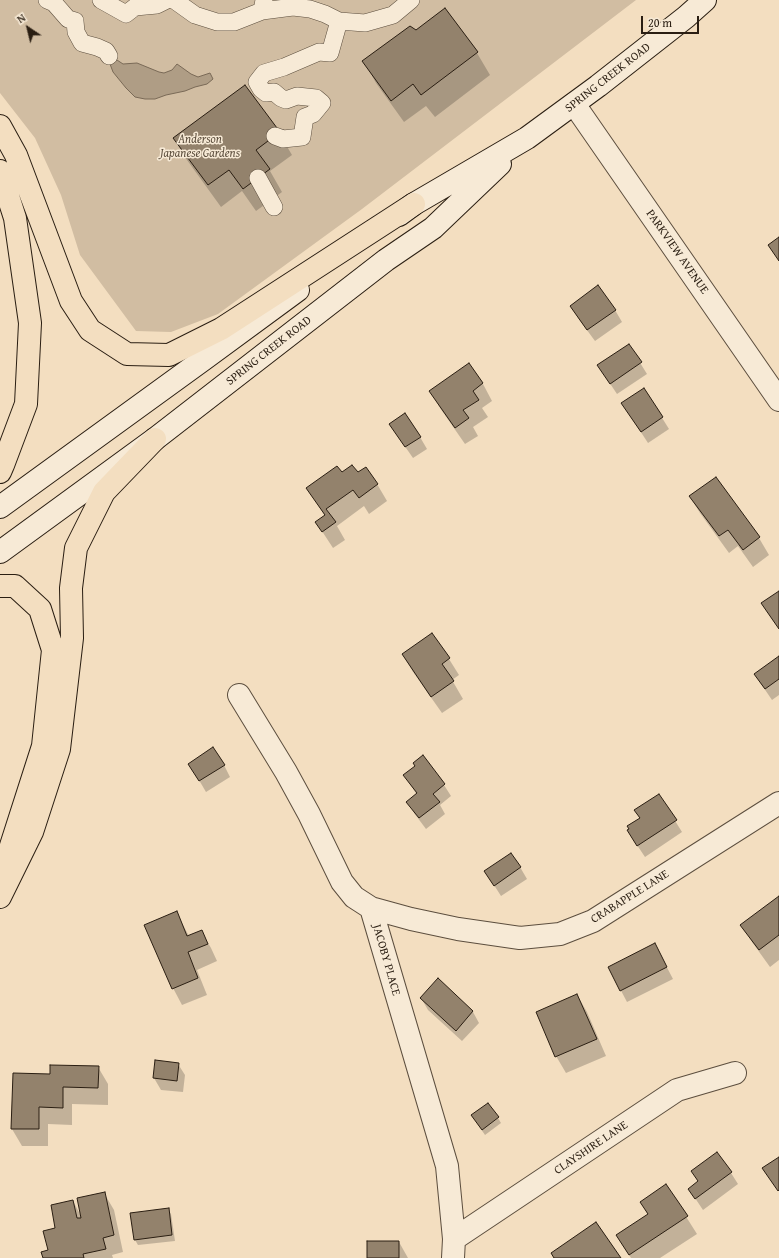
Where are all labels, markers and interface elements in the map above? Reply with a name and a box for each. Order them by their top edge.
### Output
north arrow [8,8,48,48]
scale bar [643,8,701,34]
text: N [14,10,29,27]
text: 20 m [648,14,672,31]
street label: SPRING CREEK ROAD [563,40,653,116]
park label: Anderson Japanese Gardens [160,133,240,161]
street label: PARKVIEW AVENUE [643,207,711,297]
street label: SPRING CREEK ROAD [224,313,314,389]
street label: CRABAPPLE LANE [588,867,672,927]
street label: JACOBY PLACE [369,923,403,997]
street label: CLAYSHIRE LANE [551,1118,631,1178]

